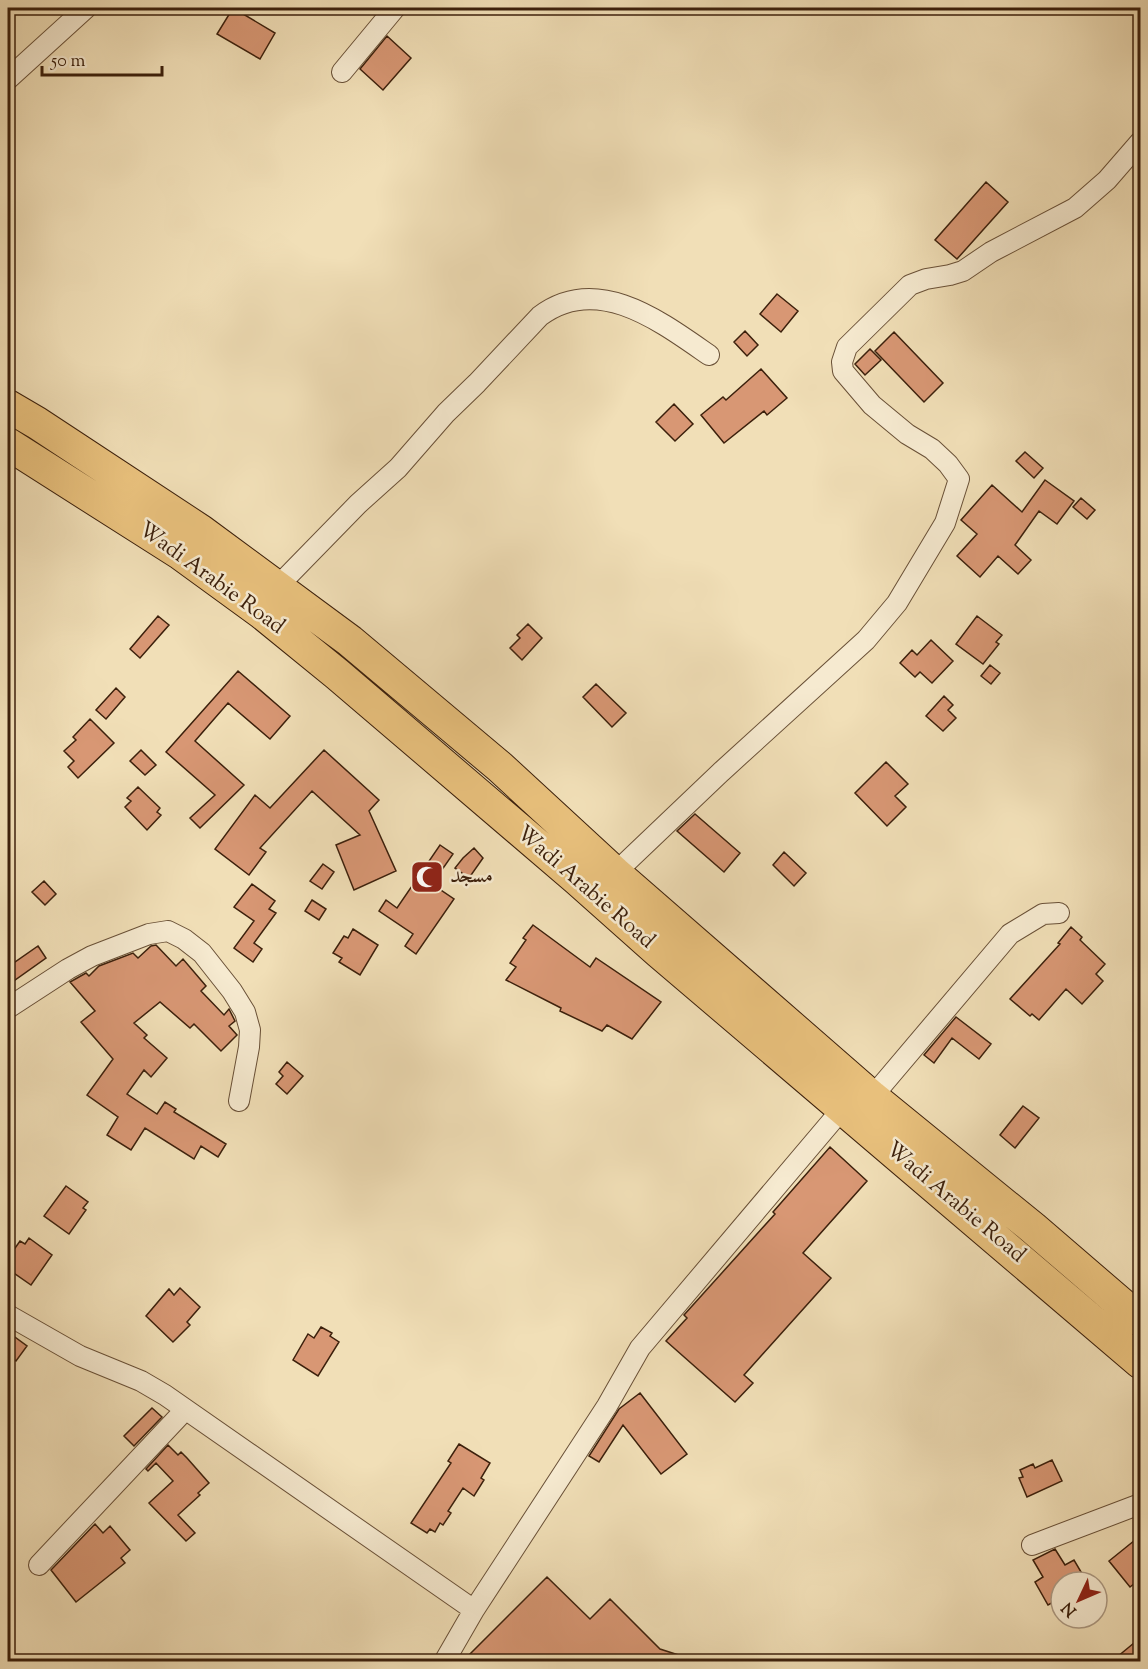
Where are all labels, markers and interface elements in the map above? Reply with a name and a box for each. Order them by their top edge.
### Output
scale bar [42,39,162,77]
text: 50 m [50,49,86,75]
street label: Wadi Arabie Road [131,515,291,643]
street label: Wadi Arabie Road [509,819,661,957]
mosque icon: مسجد [409,859,445,895]
place label: مسجد [450,861,493,893]
street label: Wadi Arabie Road [878,1135,1032,1271]
north arrow [1049,1570,1109,1630]
text: N [1057,1596,1083,1621]

